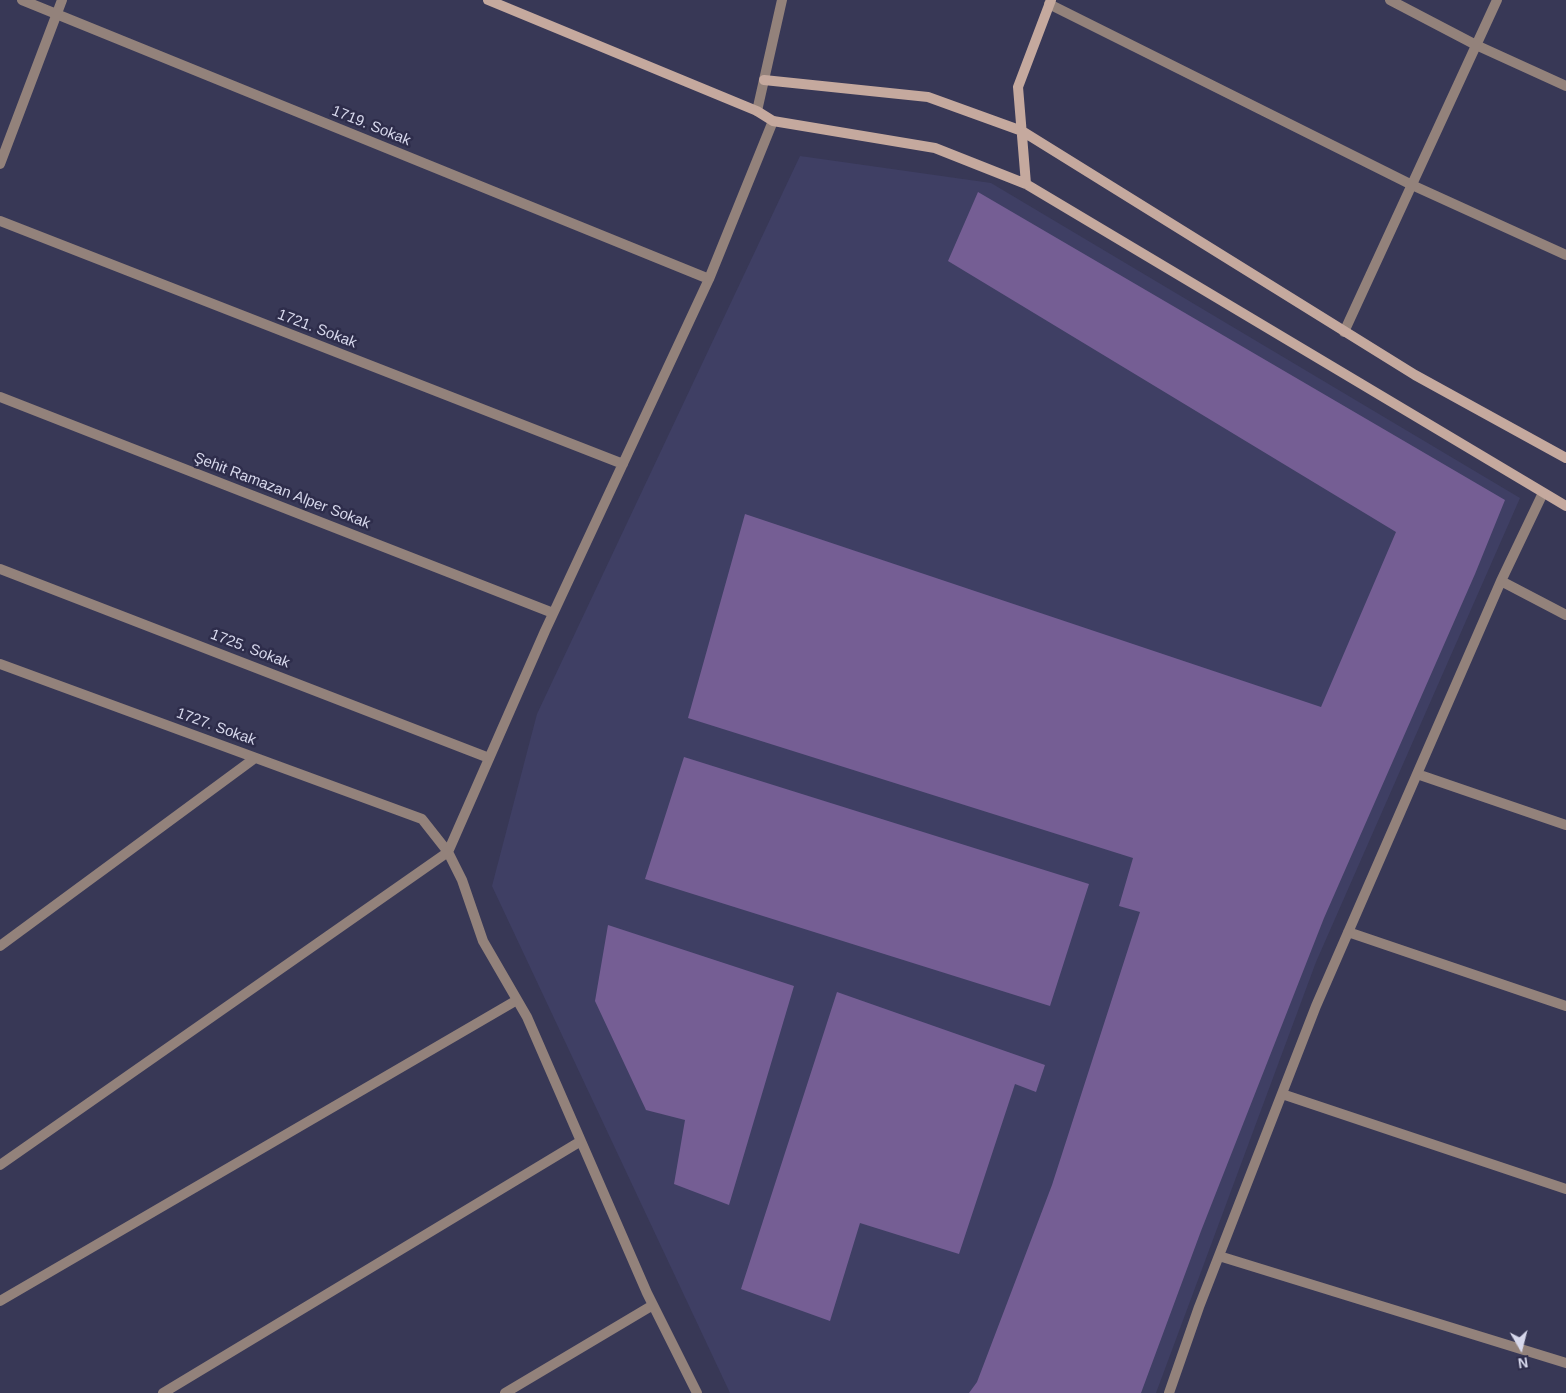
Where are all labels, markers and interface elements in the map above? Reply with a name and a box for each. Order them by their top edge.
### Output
street label: 1719. Sokak [329,102,413,150]
street label: 1721. Sokak [275,306,359,352]
street label: Şehit Ramazan Alper Sokak [191,449,373,533]
street label: 1725. Sokak [208,626,292,672]
street label: 1727. Sokak [174,704,258,750]
north arrow [1496,1323,1546,1373]
text: N [1517,1354,1529,1371]

